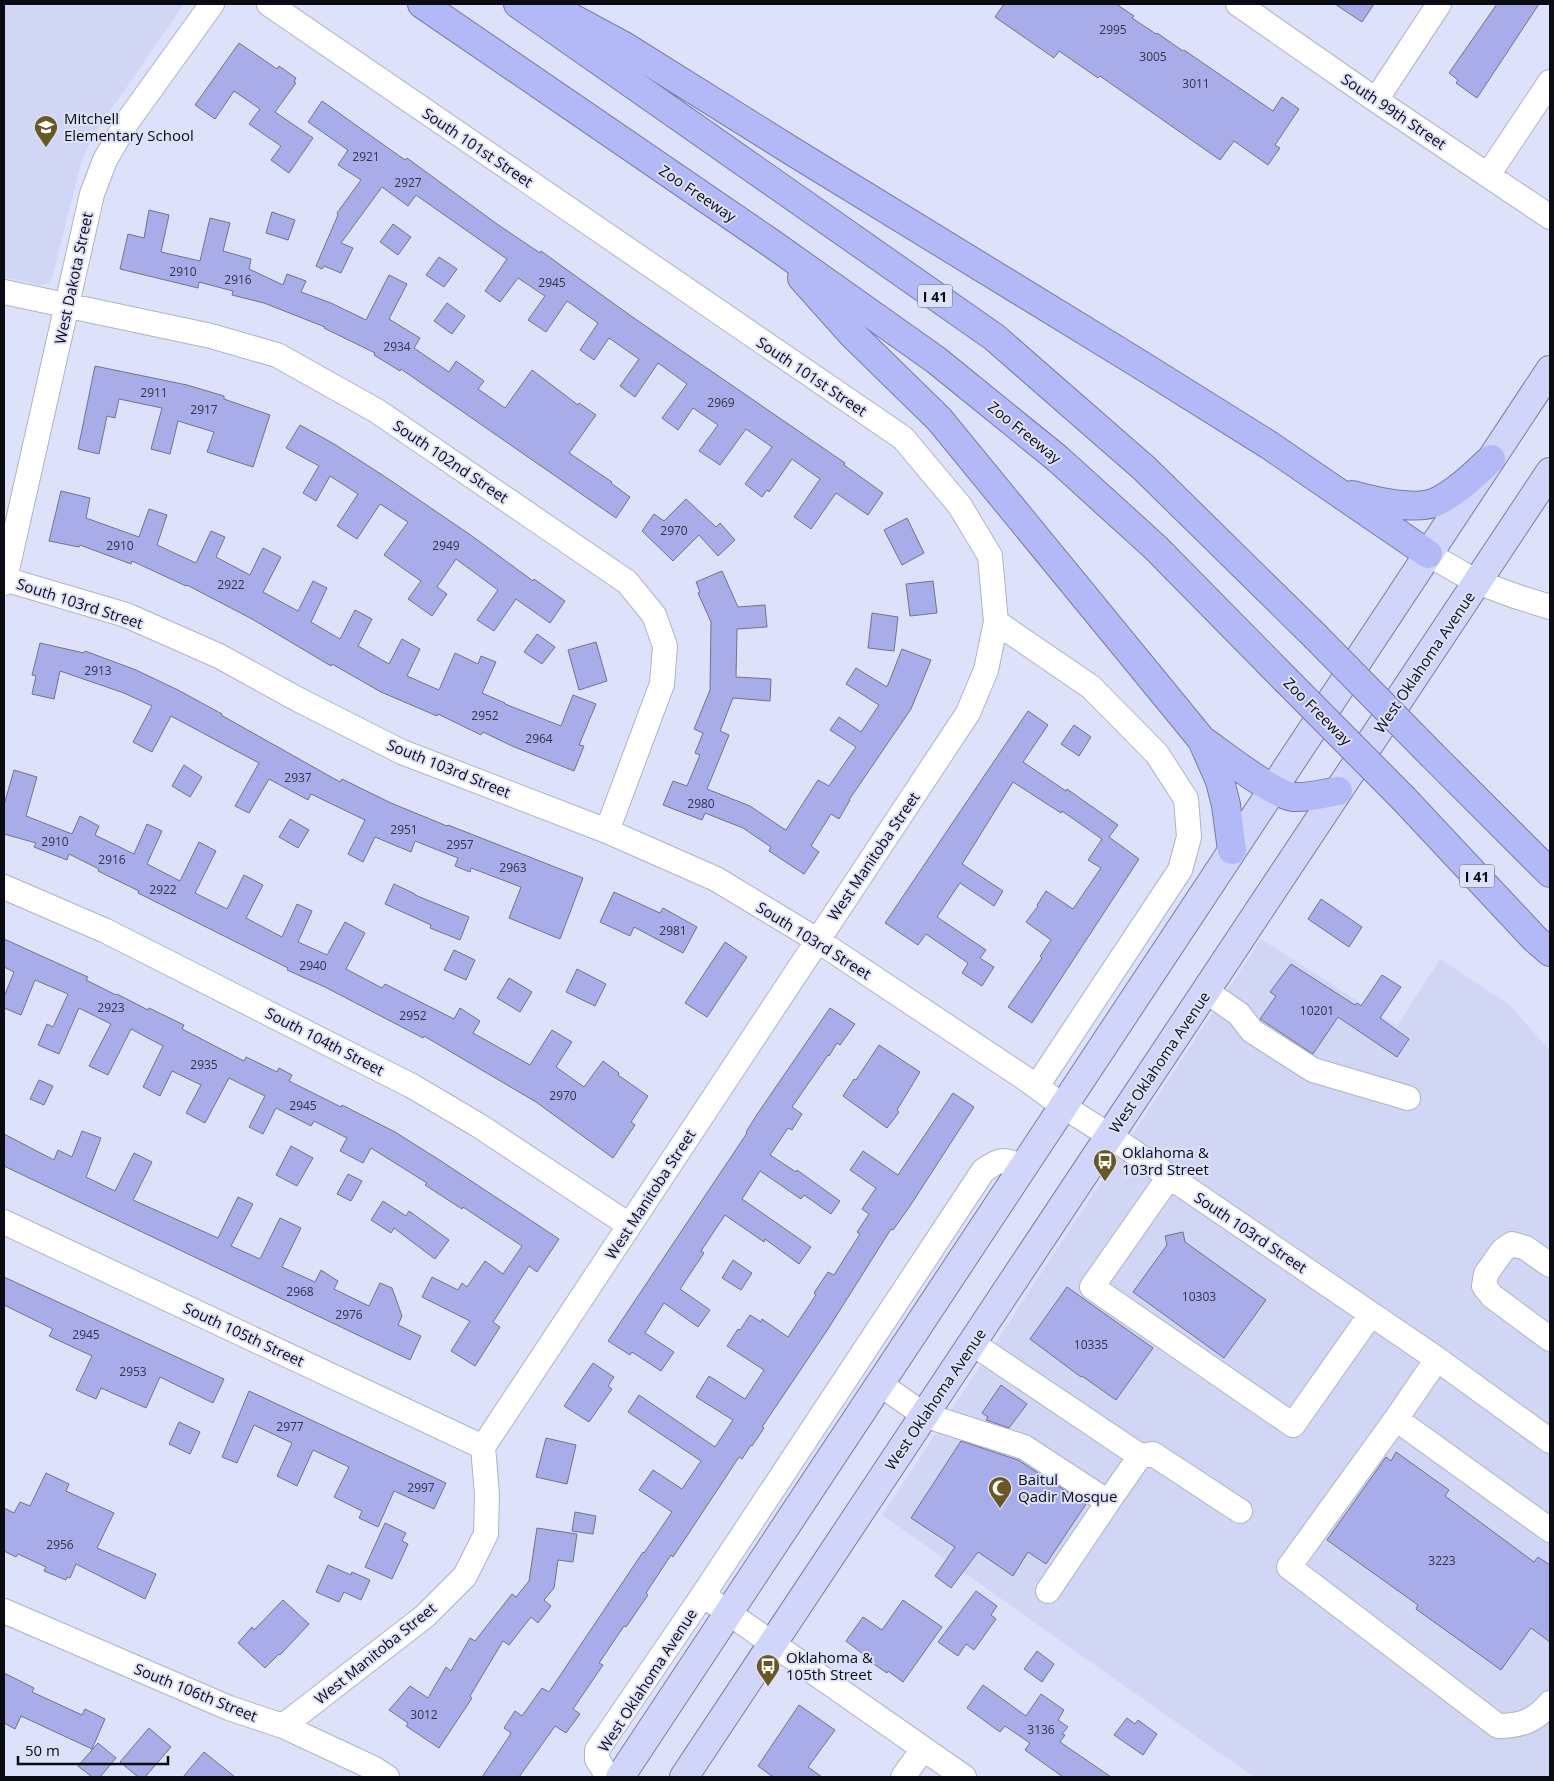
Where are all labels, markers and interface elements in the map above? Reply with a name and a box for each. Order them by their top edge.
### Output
house number: 2995 [1099,21,1127,38]
house number: 3005 [1139,48,1167,65]
street label: South 99th Street [1338,68,1450,154]
house number: 3011 [1182,75,1210,92]
street label: South 101st Street [419,103,537,191]
place label: Mitchell Elementary School [64,108,194,145]
school or university icon: Mitchell Elementary School [33,114,59,148]
house number: 2921 [352,148,380,165]
street label: Zoo Freeway [656,160,741,226]
house number: 2927 [394,174,422,191]
street label: West Dakota Street [49,210,97,346]
house number: 2910 [169,263,197,280]
house number: 2916 [224,271,252,288]
house number: 2945 [538,274,566,291]
road number: I 41 [918,284,952,308]
street label: South 101st Street [753,332,871,420]
house number: 2934 [383,338,411,355]
house number: 2911 [140,384,168,401]
house number: 2969 [707,394,735,411]
street label: Zoo Freeway [984,396,1066,468]
house number: 2917 [190,401,218,418]
street label: South 102nd Street [390,415,512,507]
house number: 2970 [660,522,688,539]
house number: 2910 [106,537,134,554]
house number: 2949 [432,537,460,554]
street label: South 103rd Street [14,573,146,633]
house number: 2922 [217,576,245,593]
street label: West Oklahoma Avenue [1369,587,1479,737]
house number: 2913 [84,662,112,679]
street label: Zoo Freeway [1280,673,1357,750]
house number: 2952 [471,707,499,724]
house number: 2964 [525,730,553,747]
street label: South 103rd Street [384,734,514,802]
house number: 2937 [284,769,312,786]
street label: West Manitoba Street [822,788,924,924]
house number: 2980 [687,795,715,812]
house number: 2951 [390,821,418,838]
house number: 2910 [41,833,69,850]
house number: 2957 [446,836,474,853]
house number: 2916 [98,851,126,868]
house number: 2963 [499,859,527,876]
road number: I 41 [1460,864,1494,888]
house number: 2922 [149,881,177,898]
street label: South 103rd Street [753,897,875,983]
house number: 2981 [659,922,687,939]
house number: 2940 [299,957,327,974]
street label: West Oklahoma Avenue [1104,987,1214,1137]
house number: 2923 [97,999,125,1016]
street label: South 104th Street [262,1002,388,1080]
house number: 10201 [1300,1002,1334,1019]
house number: 2952 [399,1007,427,1024]
house number: 2935 [190,1056,218,1073]
house number: 2970 [549,1087,577,1104]
house number: 2945 [289,1097,317,1114]
street label: West Manitoba Street [600,1125,700,1263]
place label: Oklahoma & 103rd Street [1122,1142,1209,1179]
bus stop icon: Oklahoma & 103rd Street [1092,1148,1118,1182]
street label: South 103rd Street [1191,1187,1311,1277]
house number: 2968 [286,1283,314,1300]
house number: 10303 [1182,1288,1216,1305]
street label: South 105th Street [180,1297,308,1371]
house number: 2976 [335,1306,363,1323]
street label: West Oklahoma Avenue [880,1324,990,1474]
house number: 2945 [72,1326,100,1343]
house number: 10335 [1074,1336,1108,1353]
house number: 2953 [119,1363,147,1380]
house number: 2977 [276,1418,304,1435]
place label: Baitul Qadir Mosque [1018,1469,1117,1506]
mosque icon: Baitul Qadir Mosque [987,1475,1013,1509]
house number: 2997 [407,1479,435,1496]
house number: 2956 [46,1536,74,1553]
house number: 3223 [1428,1552,1456,1569]
street label: West Manitoba Street [310,1598,440,1708]
street label: West Oklahoma Avenue [593,1605,701,1755]
place label: Oklahoma & 105th Street [786,1647,873,1684]
bus stop icon: Oklahoma & 105th Street [755,1653,781,1687]
street label: South 106th Street [132,1658,260,1726]
house number: 3012 [410,1706,438,1723]
house number: 3136 [1027,1721,1055,1738]
scale bar [18,1734,168,1766]
text: 50 m [25,1740,60,1760]

